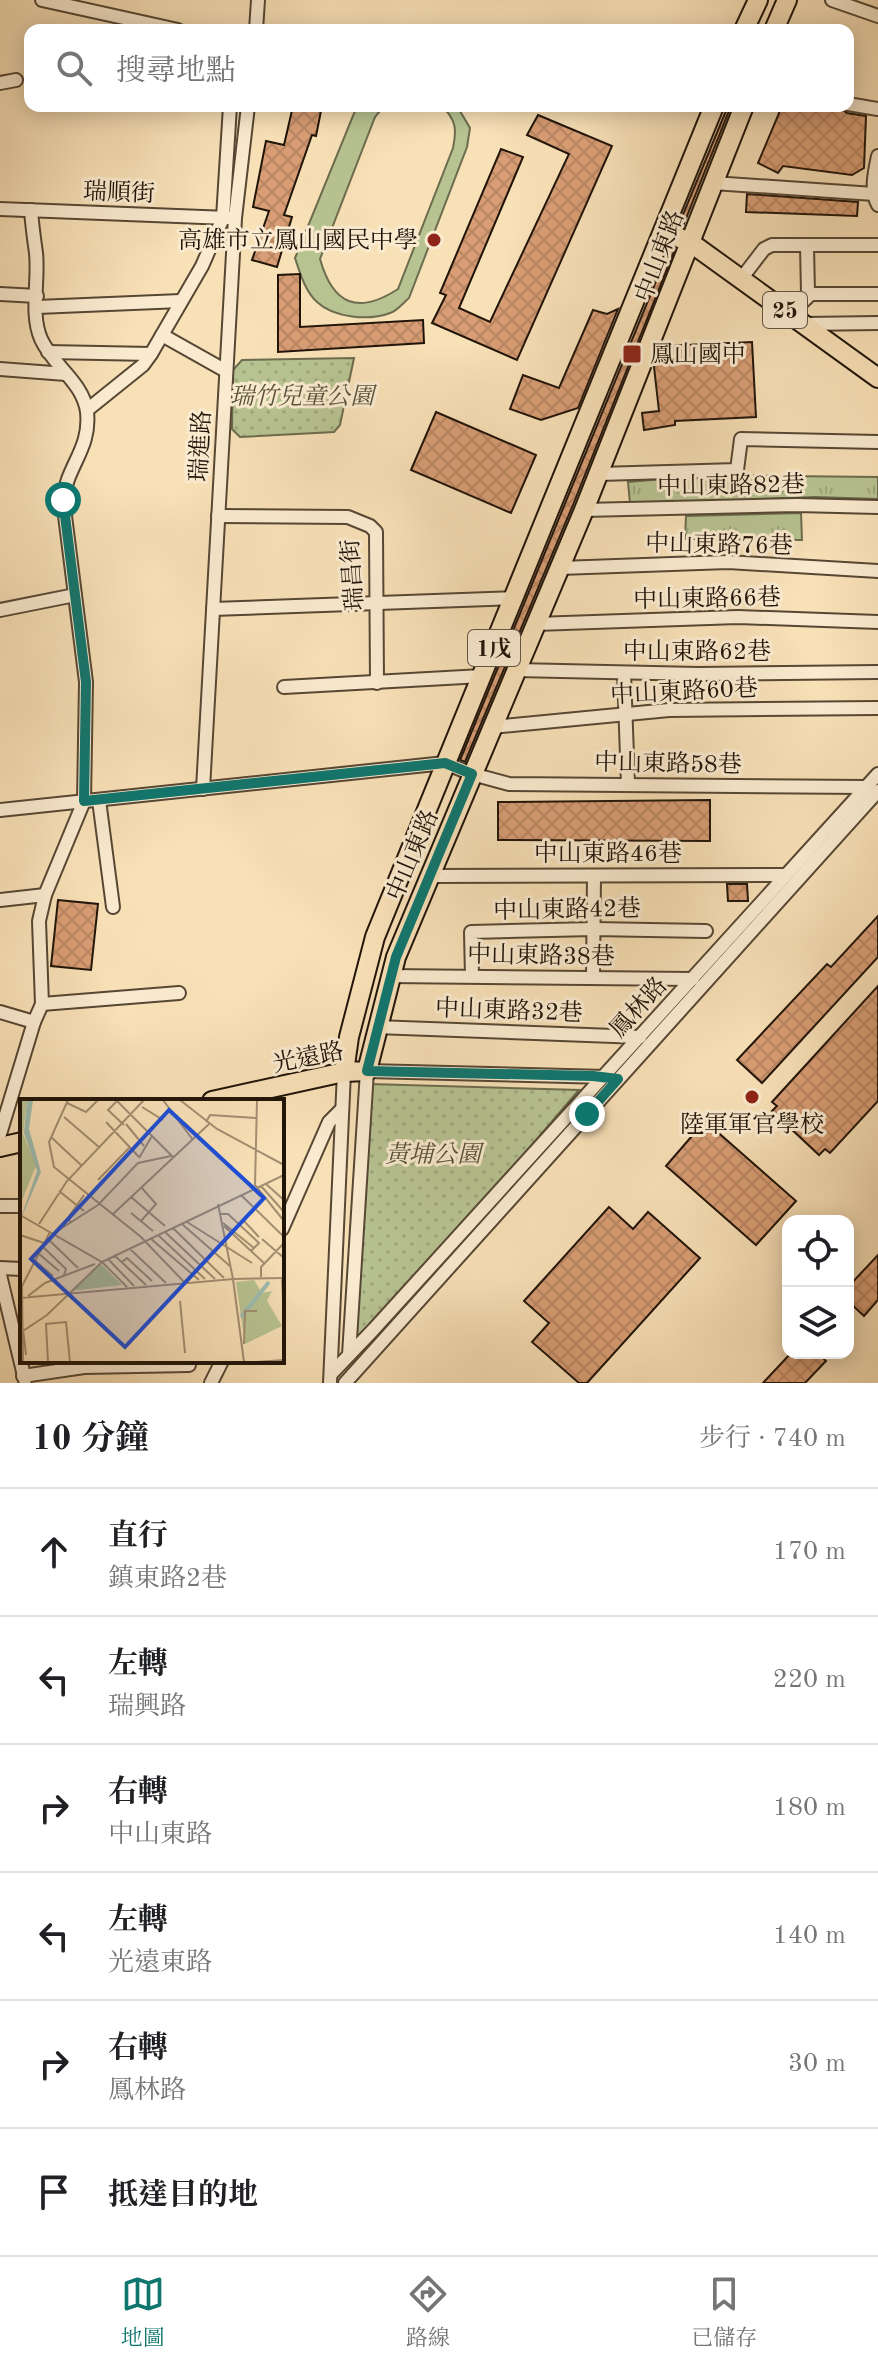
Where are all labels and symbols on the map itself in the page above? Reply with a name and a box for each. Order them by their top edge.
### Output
street label: 瑞順街 [83,178,155,207]
street label: 中山東路 [630,207,689,306]
place label: 高雄市立鳳山國民中學 [178,227,418,254]
marker: 高雄市立鳳山國民中學 [425,231,443,249]
road number: 25 [763,292,807,328]
place label: 鳳山國中 [650,341,746,368]
marker: 鳳山國中 [621,343,643,365]
park label: 瑞竹兒童公園 [230,383,378,410]
street label: 瑞進路 [185,409,216,483]
street label: 中山東路82巷 [657,471,805,500]
route start [45,482,81,518]
street label: 中山東路76巷 [645,530,793,559]
street label: 瑞昌街 [337,538,368,612]
street label: 中山東路66巷 [633,584,781,613]
road number: 1戊 [468,630,520,666]
street label: 中山東路62巷 [623,638,771,665]
street label: 中山東路60巷 [609,674,759,709]
street label: 中山東路58巷 [594,749,742,778]
street label: 中山東路 [381,806,444,905]
street label: 中山東路46巷 [534,840,682,867]
street label: 中山東路42巷 [493,895,641,924]
street label: 中山東路38巷 [467,941,615,970]
street label: 鳳林路 [604,972,672,1043]
street label: 中山東路32巷 [435,994,583,1027]
street label: 光遠路 [270,1037,346,1078]
marker: 陸軍軍官學校 [743,1088,761,1106]
route end [569,1096,605,1132]
inset map [20,1099,284,1363]
place label: 陸軍軍官學校 [680,1111,824,1138]
park label: 黃埔公園 [385,1141,485,1168]

